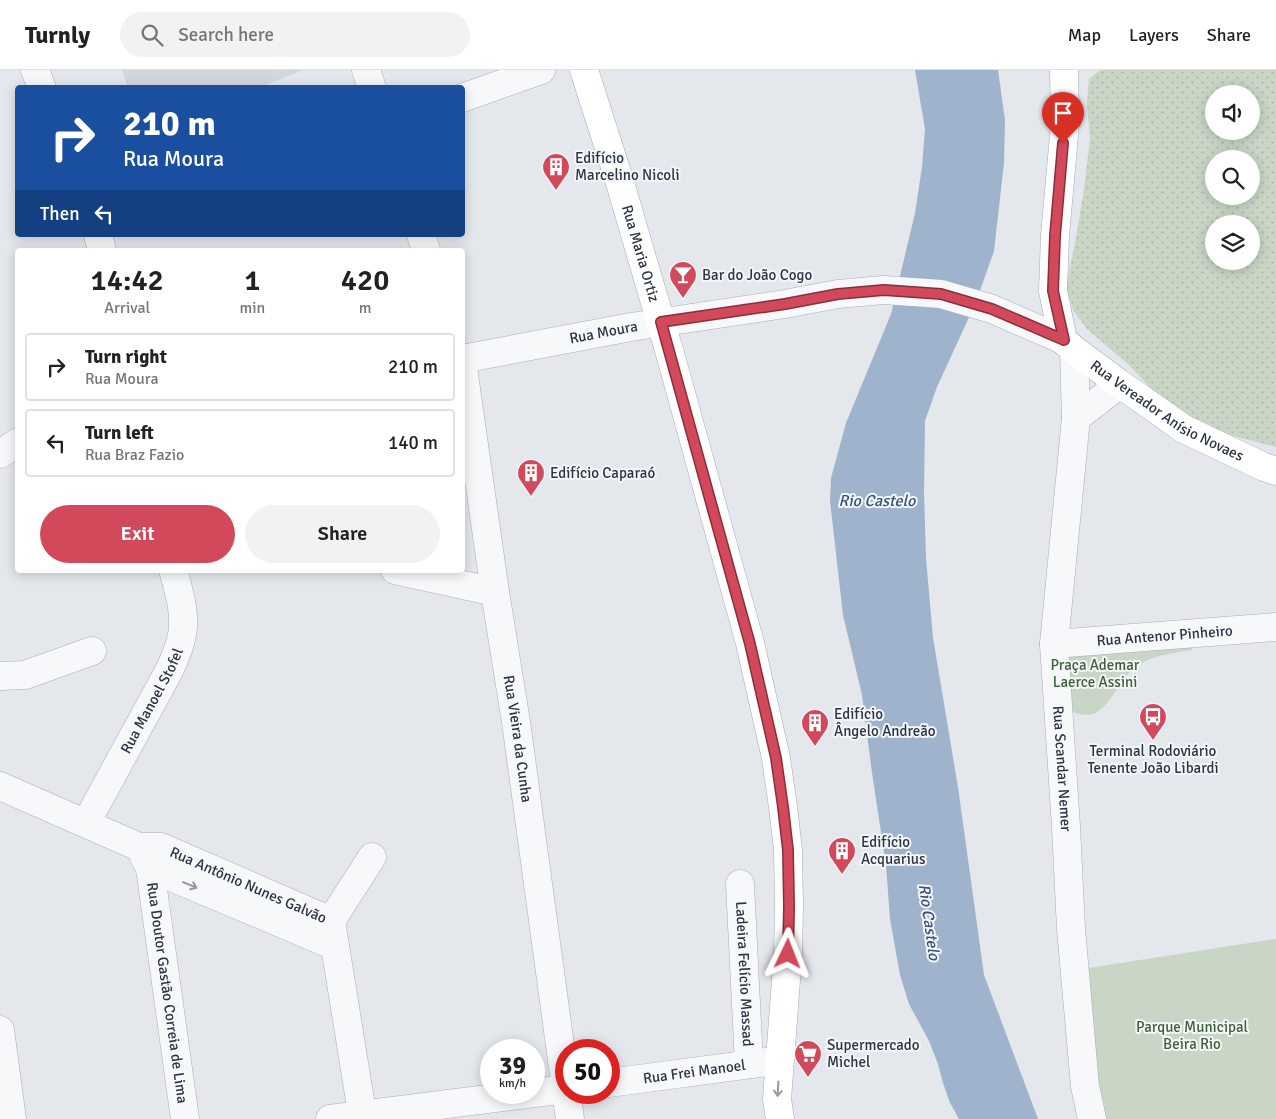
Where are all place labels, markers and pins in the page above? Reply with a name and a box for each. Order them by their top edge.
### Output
pin [1042,92,1084,143]
place label: Edifício Marcelino Nicoli [575,149,680,184]
building icon: Edifício Marcelino Nicoli [541,152,571,191]
bar icon: Bar do João Cogo [668,260,698,299]
place label: Bar do João Cogo [702,266,812,284]
building icon: Edifício Caparaó [516,458,546,497]
place label: Edifício Caparaó [550,464,655,482]
bus stop icon: Terminal Rodoviário Tenente João Libardi [1138,702,1168,741]
place label: Edifício Ângelo Andreão [834,705,936,740]
building icon: Edifício Ângelo Andreão [800,708,830,747]
place label: Terminal Rodoviário Tenente João Libardi [1087,742,1219,777]
place label: Edifício Acquarius [861,833,926,868]
building icon: Edifício Acquarius [827,836,857,875]
place label: Supermercado Michel [827,1036,920,1071]
supermarket icon: Supermercado Michel [793,1039,823,1078]

